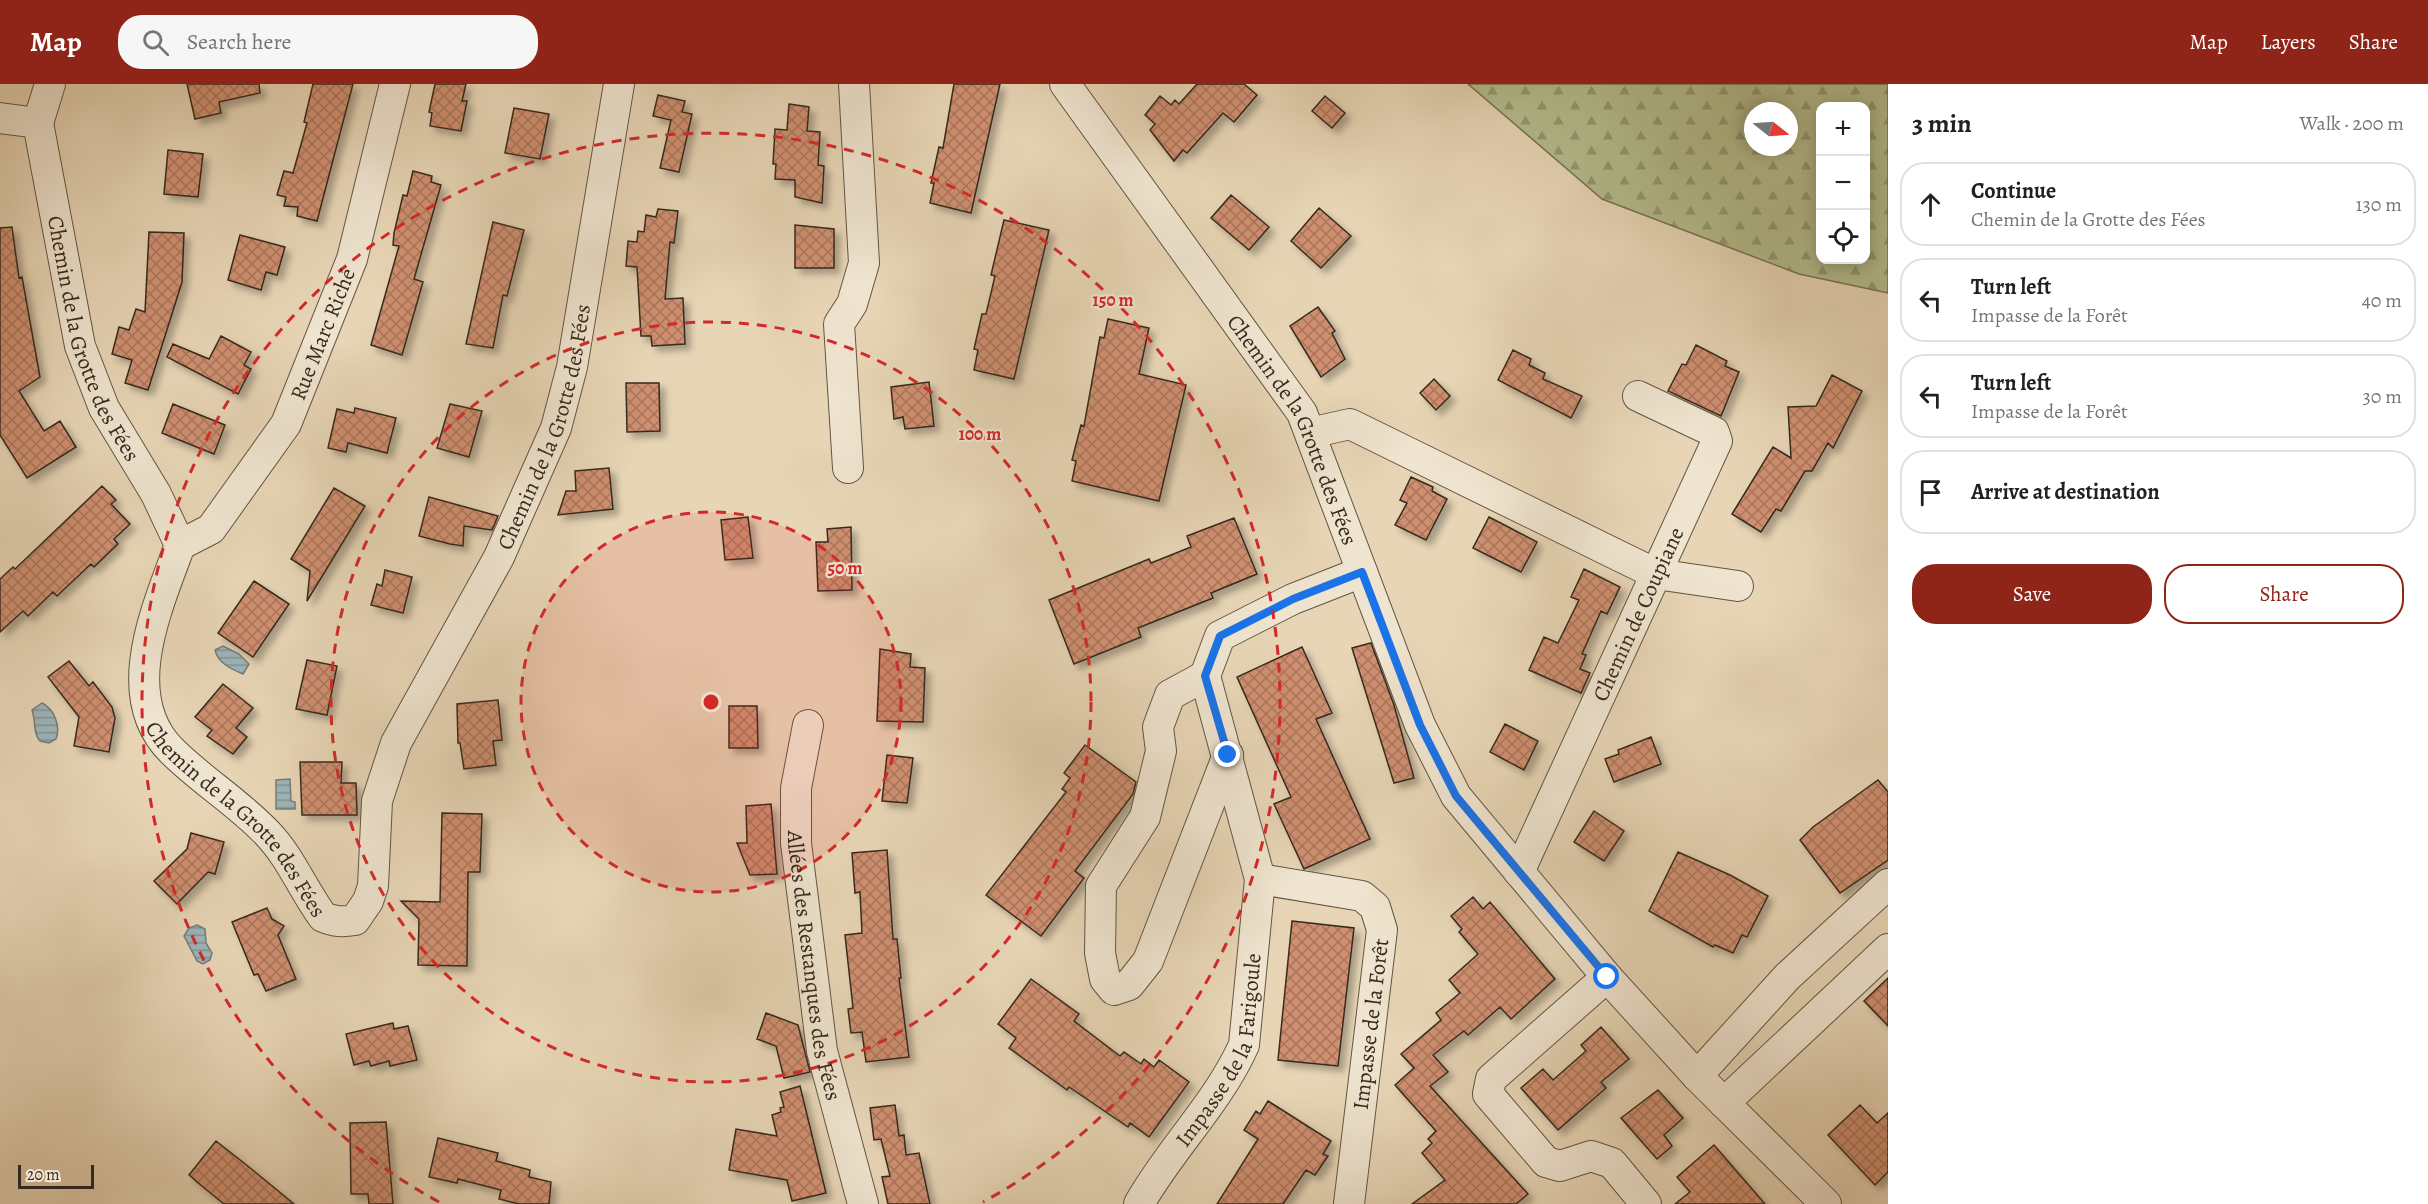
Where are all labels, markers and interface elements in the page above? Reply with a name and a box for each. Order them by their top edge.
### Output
search box [118,15,538,69]
text: Map [30,23,82,61]
icon: search [139,26,172,59]
text: Search here [187,27,291,57]
text: Map [2189,28,2228,56]
text: Layers [2261,28,2316,56]
text: Share [2349,28,2398,56]
north arrow [1744,102,1798,156]
map controls [1816,102,1870,264]
button: + [1816,102,1870,156]
text: 3 min [1912,106,1972,141]
text: Walk · 200 m [2300,110,2404,137]
button: − [1816,156,1870,210]
text: Continue [1971,176,2056,206]
icon: ahead [1914,188,1947,221]
text: 130 m [2356,191,2402,218]
text: Chemin de la Grotte des Fées [1971,206,2206,233]
button: locate [1816,210,1870,264]
street label: Chemin de la Grotte des Fées [40,213,147,467]
street label: Rue Marc Riché [283,264,363,405]
text: Turn left [1971,272,2051,302]
icon: left [1914,284,1947,317]
text: 40 m [2362,287,2402,314]
text: 150 m [1092,288,1134,312]
street label: Chemin de la Grotte des Fées [490,302,598,555]
text: Impasse de la Forêt [1971,302,2128,329]
street label: Chemin de la Grotte des Fées [1220,309,1365,549]
text: Turn left [1971,368,2051,398]
icon: left [1914,380,1947,413]
text: 30 m [2362,383,2402,410]
text: Impasse de la Forêt [1971,398,2128,425]
text: 100 m [959,422,1001,446]
icon: arrive [1914,476,1947,509]
text: Arrive at destination [1971,477,2160,507]
street label: Chemin de Coupiane [1585,522,1691,706]
text: 50 m [828,556,862,580]
button: Save [1912,564,2152,624]
button: Share [2164,564,2404,624]
centre of rings [701,692,721,712]
street label: Chemin de la Grotte des Fées [138,716,333,924]
route end [1214,741,1240,767]
street label: Allées des Restanques des Fées [780,830,849,1104]
street label: Impasse de la Forêt [1346,937,1396,1111]
street label: Impasse de la Farigoule [1169,952,1269,1153]
route start [1593,963,1619,989]
scale bar [18,1162,94,1190]
text: 20 m [27,1164,60,1186]

